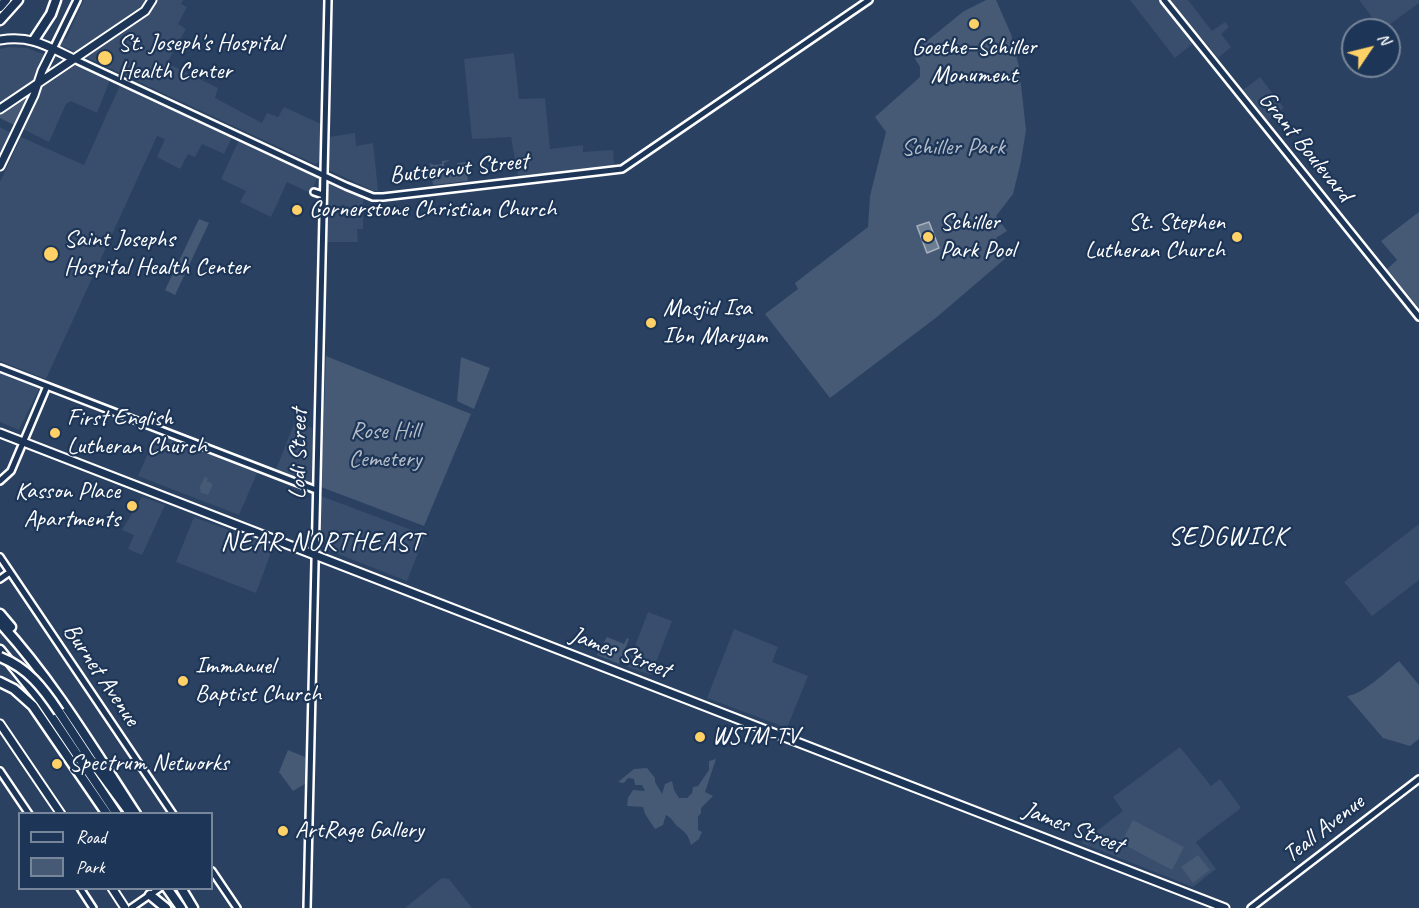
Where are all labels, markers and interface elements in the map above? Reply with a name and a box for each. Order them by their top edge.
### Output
marker: Goethe–Schiller Monument [967,17,981,31]
north arrow [1341,18,1401,78]
text: N [1373,29,1395,49]
place label: St. Joseph's Hospital Health Center [118,30,283,86]
place label: Goethe–Schiller Monument [912,34,1036,90]
marker: St. Joseph's Hospital Health Center [96,49,114,67]
street label: Grant Boulevard [1252,86,1358,208]
park label: Schiller Park [901,134,1005,162]
street label: Butternut Street [388,147,530,191]
place label: Cornerstone Christian Church [309,196,556,224]
marker: Cornerstone Christian Church [290,203,304,217]
place label: Schiller Park Pool [940,209,1015,265]
place label: St. Stephen Lutheran Church [1085,209,1225,265]
place label: Saint Josephs Hospital Health Center [64,226,249,282]
marker: Schiller Park Pool [921,230,935,244]
marker: St. Stephen Lutheran Church [1230,230,1244,244]
marker: Saint Josephs Hospital Health Center [42,245,60,263]
place label: Masjid Isa Ibn Maryam [663,295,768,351]
marker: Masjid Isa Ibn Maryam [644,316,658,330]
place label: First English Lutheran Church [67,405,207,461]
street label: Lodi Street [284,408,314,500]
park label: Rose Hill Cemetery [349,418,421,474]
marker: First English Lutheran Church [48,426,62,440]
place label: Kasson Place Apartments [15,478,120,534]
marker: Kasson Place Apartments [125,499,139,513]
district label: SEDGWICK [1168,521,1288,553]
district label: NEAR NORTHEAST [222,527,422,559]
street label: Burnet Avenue [56,618,146,732]
street label: James Street [566,621,674,685]
place label: Immanuel Baptist Church [195,653,321,709]
marker: Immanuel Baptist Church [176,674,190,688]
place label: WSTM-TV [712,723,799,751]
marker: WSTM-TV [693,730,707,744]
place label: Spectrum Networks [69,750,229,778]
marker: Spectrum Networks [50,757,64,771]
street label: Teall Avenue [1278,788,1370,870]
street label: James Street [1019,796,1127,860]
legend [18,812,213,890]
place label: ArtRage Gallery [295,817,424,845]
marker: ArtRage Gallery [276,824,290,838]
text: Road [76,826,106,848]
text: Park [76,856,105,878]

